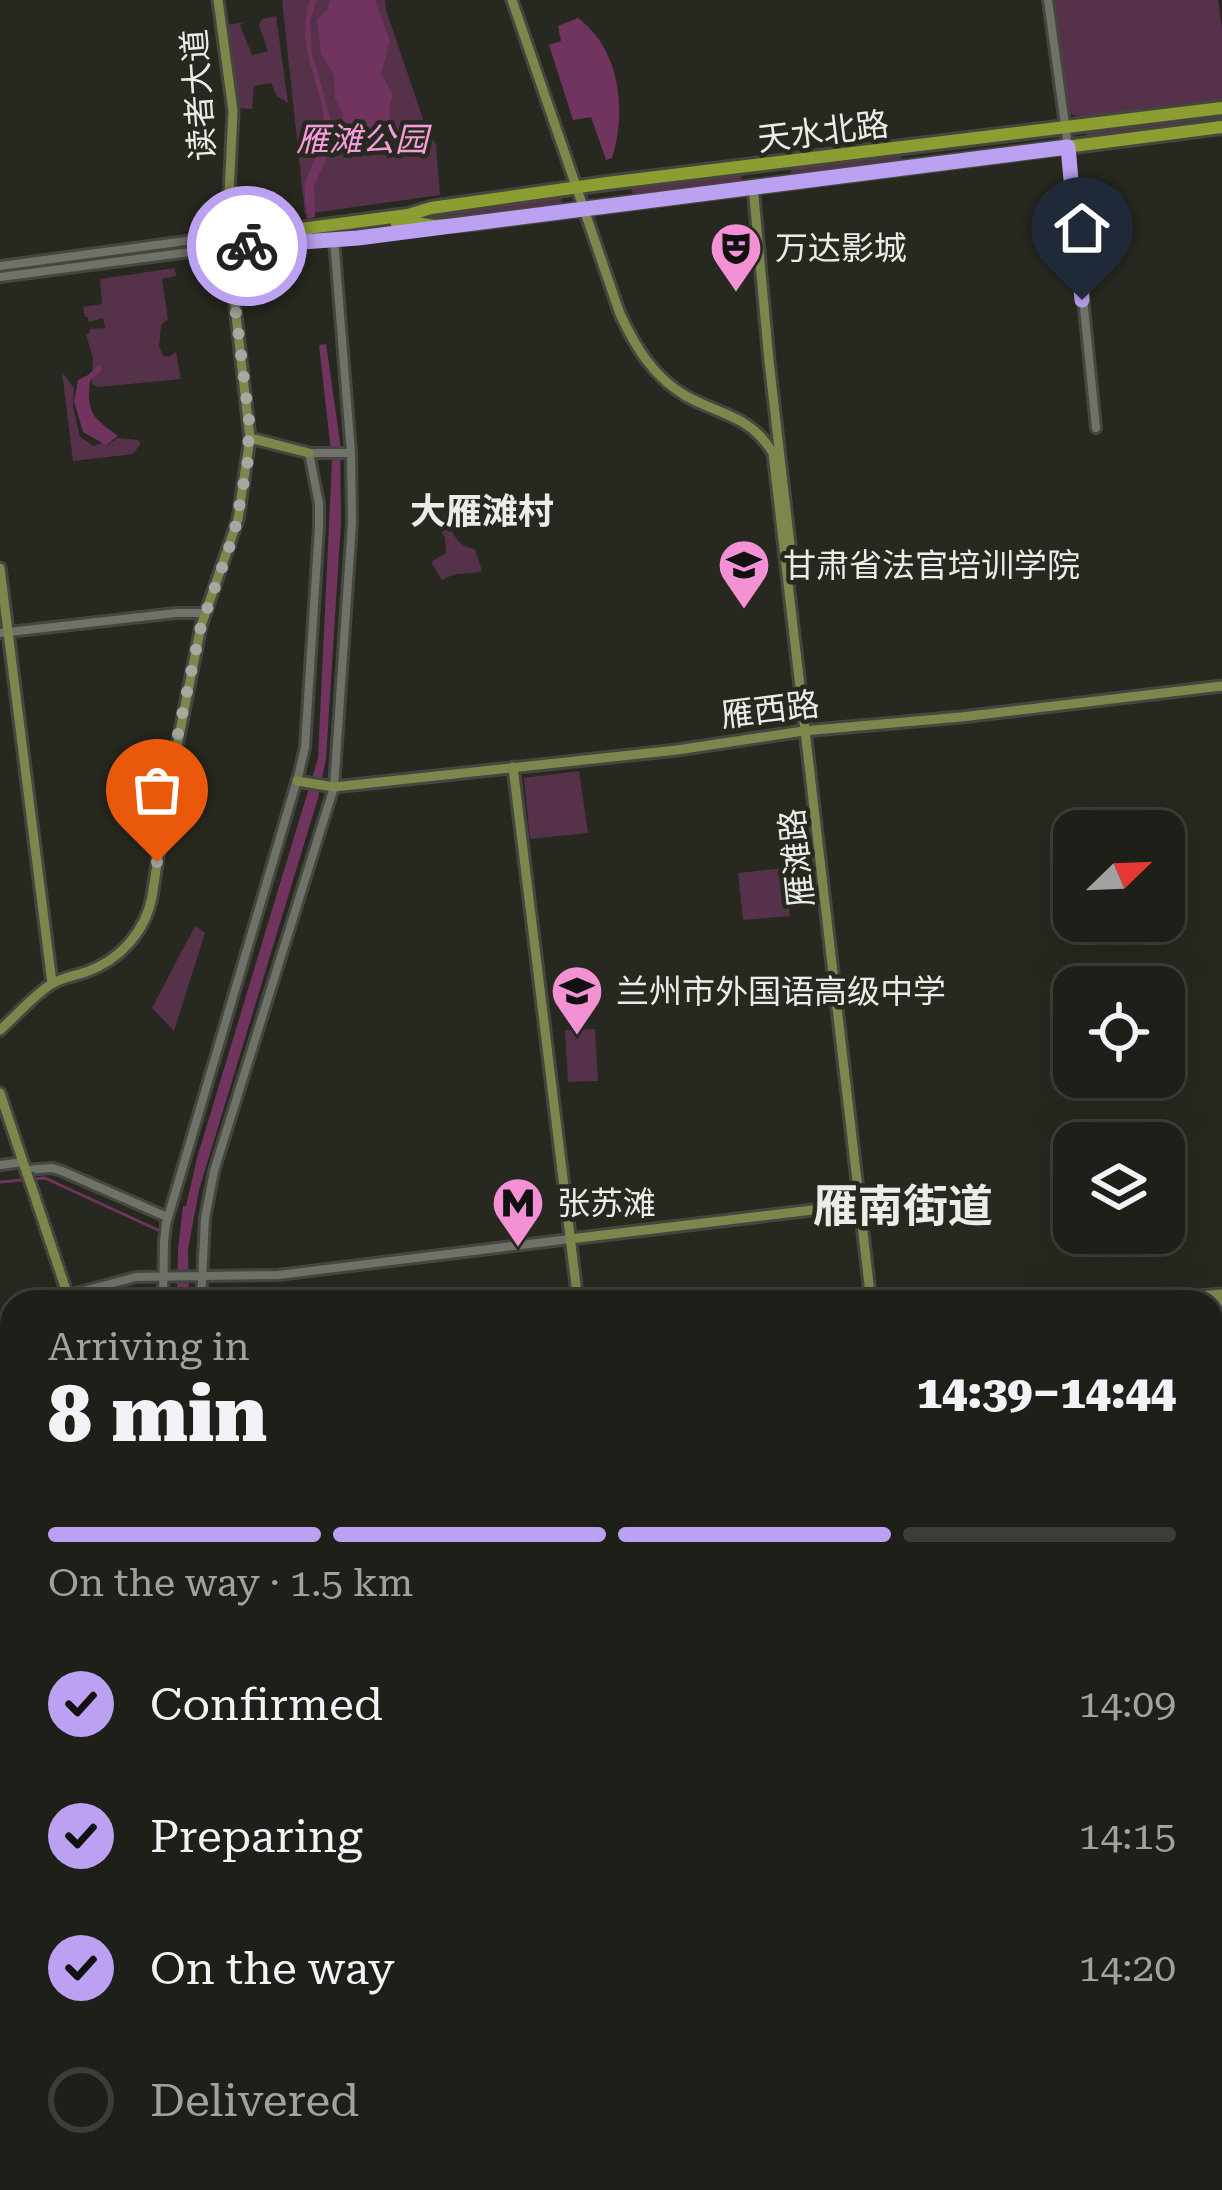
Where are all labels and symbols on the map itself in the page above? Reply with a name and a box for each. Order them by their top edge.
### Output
street label: 读者大道 [174,28,223,162]
street label: 天水北路 [755,104,891,159]
park label: 雁滩公园 [296,120,432,159]
pin [1031,177,1133,300]
courier [187,186,307,306]
theatre icon: 万达影城 [708,220,764,294]
place label: 万达影城 [775,229,907,268]
district label: 大雁滩村 [410,491,554,533]
school or university icon: 甘肃省法官培训学院 [716,537,772,611]
place label: 甘肃省法官培训学院 [783,546,1080,585]
street label: 雁西路 [719,684,822,735]
pin [106,739,208,862]
street label: 雁滩路 [772,807,821,909]
north arrow [1053,810,1185,942]
school or university icon: 兰州市外国语高级中学 [549,963,605,1037]
place label: 兰州市外国语高级中学 [616,972,946,1011]
metro station icon: 张苏滩 [490,1175,546,1249]
district label: 雁南街道 [813,1180,993,1233]
place label: 张苏滩 [557,1184,656,1223]

